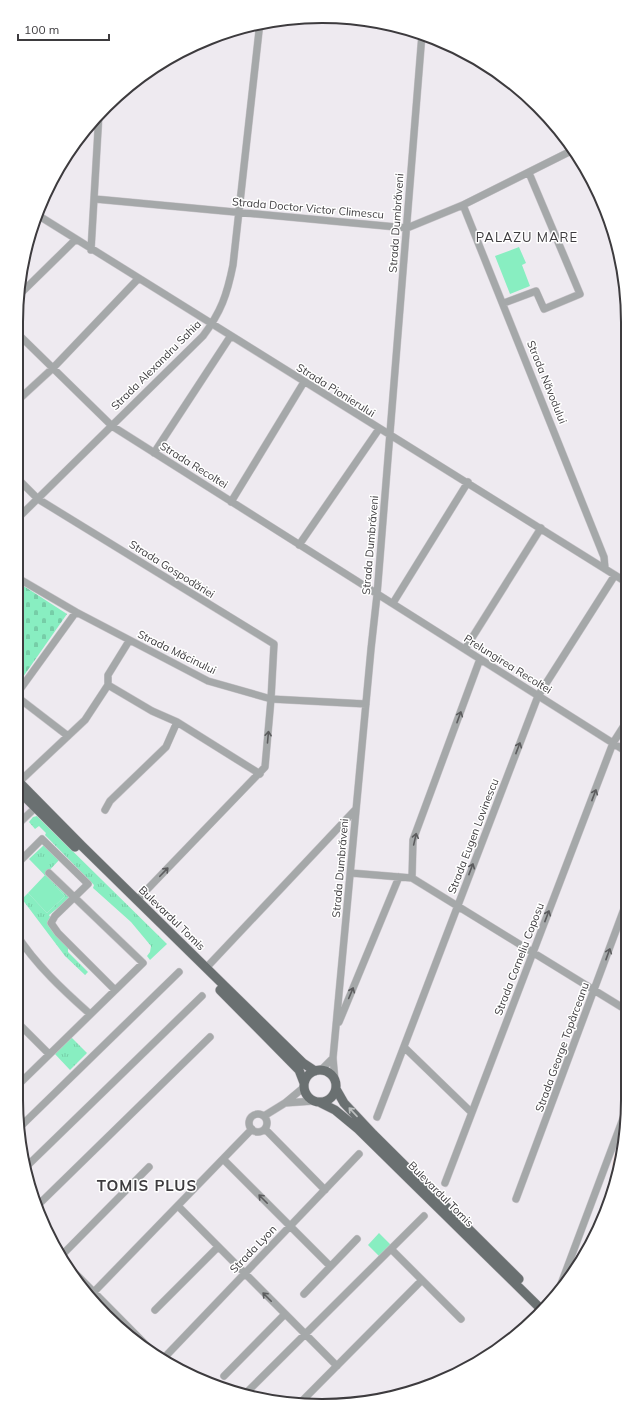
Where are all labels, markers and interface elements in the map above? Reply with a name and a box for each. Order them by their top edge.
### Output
scale bar [18,16,109,42]
text: 100 m [24,22,59,37]
street label: Strada Dumbrăveni [386,173,406,273]
street label: Strada Doctor Victor Climescu [231,194,385,222]
district label: PALAZU MARE [476,229,578,245]
street label: Strada Alexandru Sahia [108,317,204,413]
street label: Strada Năvodului [524,338,570,426]
street label: Strada Pionierului [294,360,378,420]
street label: Strada Recoltei [157,439,231,491]
street label: Strada Dumbrăveni [359,495,381,595]
street label: Strada Gospodăriei [127,537,217,601]
street label: Strada Măcinului [135,627,219,677]
street label: Prelungirea Recoltei [461,631,555,697]
one-way arrow [455,711,463,723]
one-way arrow [264,731,271,744]
one-way arrow [515,743,523,755]
street label: Strada Eugen Lovinescu [445,776,501,896]
one-way arrow [590,789,598,801]
street label: Strada Dumbrăveni [329,818,351,918]
one-way arrow [411,833,419,846]
one-way arrow [468,864,476,876]
one-way arrow [160,867,169,877]
street label: Bulevardul Tomis [136,883,208,953]
street label: Strada Corneliu Coposu [491,901,547,1017]
one-way arrow [544,910,552,922]
one-way arrow [605,948,613,960]
street label: Strada George Topârceanu [532,980,592,1114]
one-way arrow [348,988,355,1000]
one-way arrow [348,1107,357,1118]
street label: Bulevardul Tomis [405,1158,477,1230]
district label: TOMIS PLUS [97,1176,197,1195]
one-way arrow [258,1194,267,1204]
street label: Strada Lyon [227,1222,279,1276]
one-way arrow [263,1292,272,1302]

